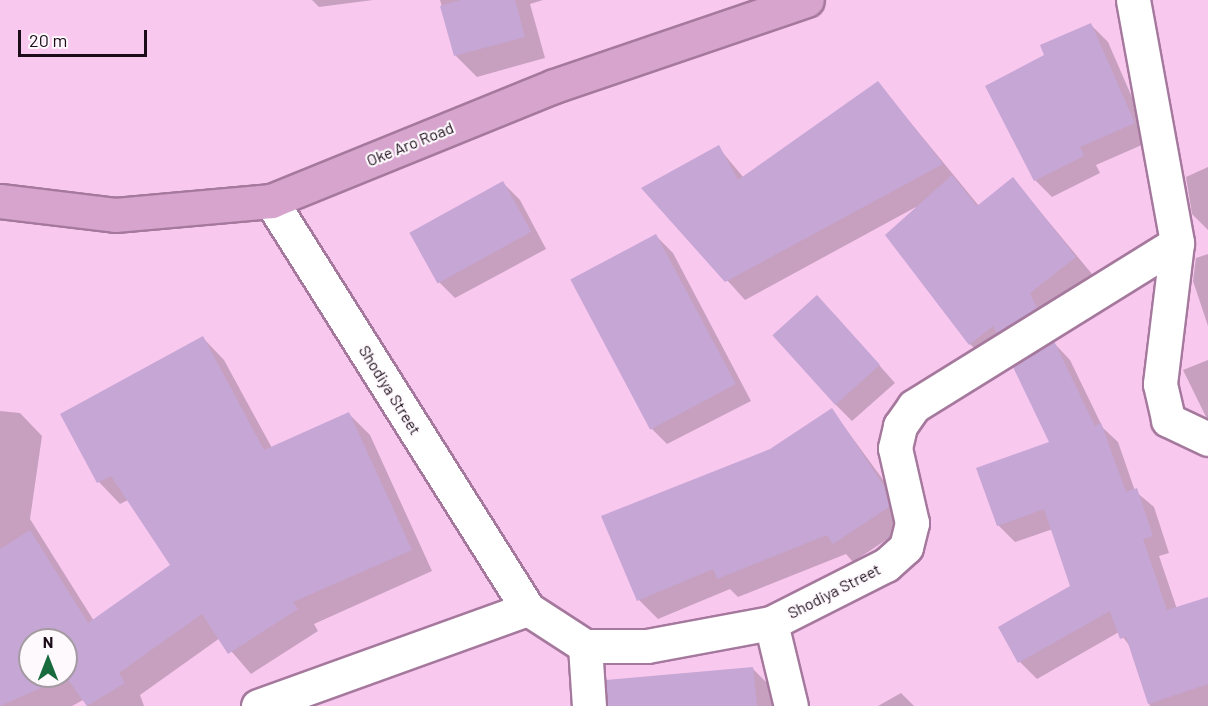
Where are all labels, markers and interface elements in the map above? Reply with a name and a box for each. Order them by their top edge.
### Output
scale bar [21,18,150,56]
text: 20 m [29,29,67,51]
street label: Oke Aro Road [364,118,456,170]
street label: Shodiya Street [355,342,425,438]
street label: Shodiya Street [784,559,884,623]
north arrow [18,628,78,688]
text: N [43,632,53,651]

